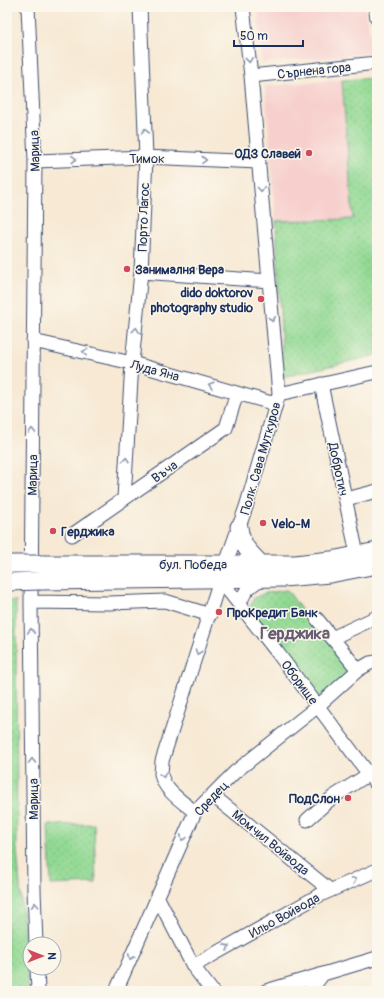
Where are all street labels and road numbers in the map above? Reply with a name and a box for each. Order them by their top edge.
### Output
street label: Сърнена гора [276,59,352,83]
street label: Марица [26,130,44,172]
street label: Тимок [129,151,165,167]
street label: Порто Лагос [135,182,153,252]
street label: Луда Яна [128,356,181,385]
street label: Полк. Сава Муткуров [237,400,285,516]
street label: Добротич [324,440,351,497]
street label: Марица [25,454,41,496]
street label: Въча [149,457,181,486]
street label: бул. Победа [159,557,227,573]
street label: Оборище [277,657,321,708]
street label: Марица [26,778,42,820]
street label: Средец [191,778,232,820]
street label: Момчил Войвода [229,807,312,879]
street label: Ильо Войвода [246,890,323,942]

